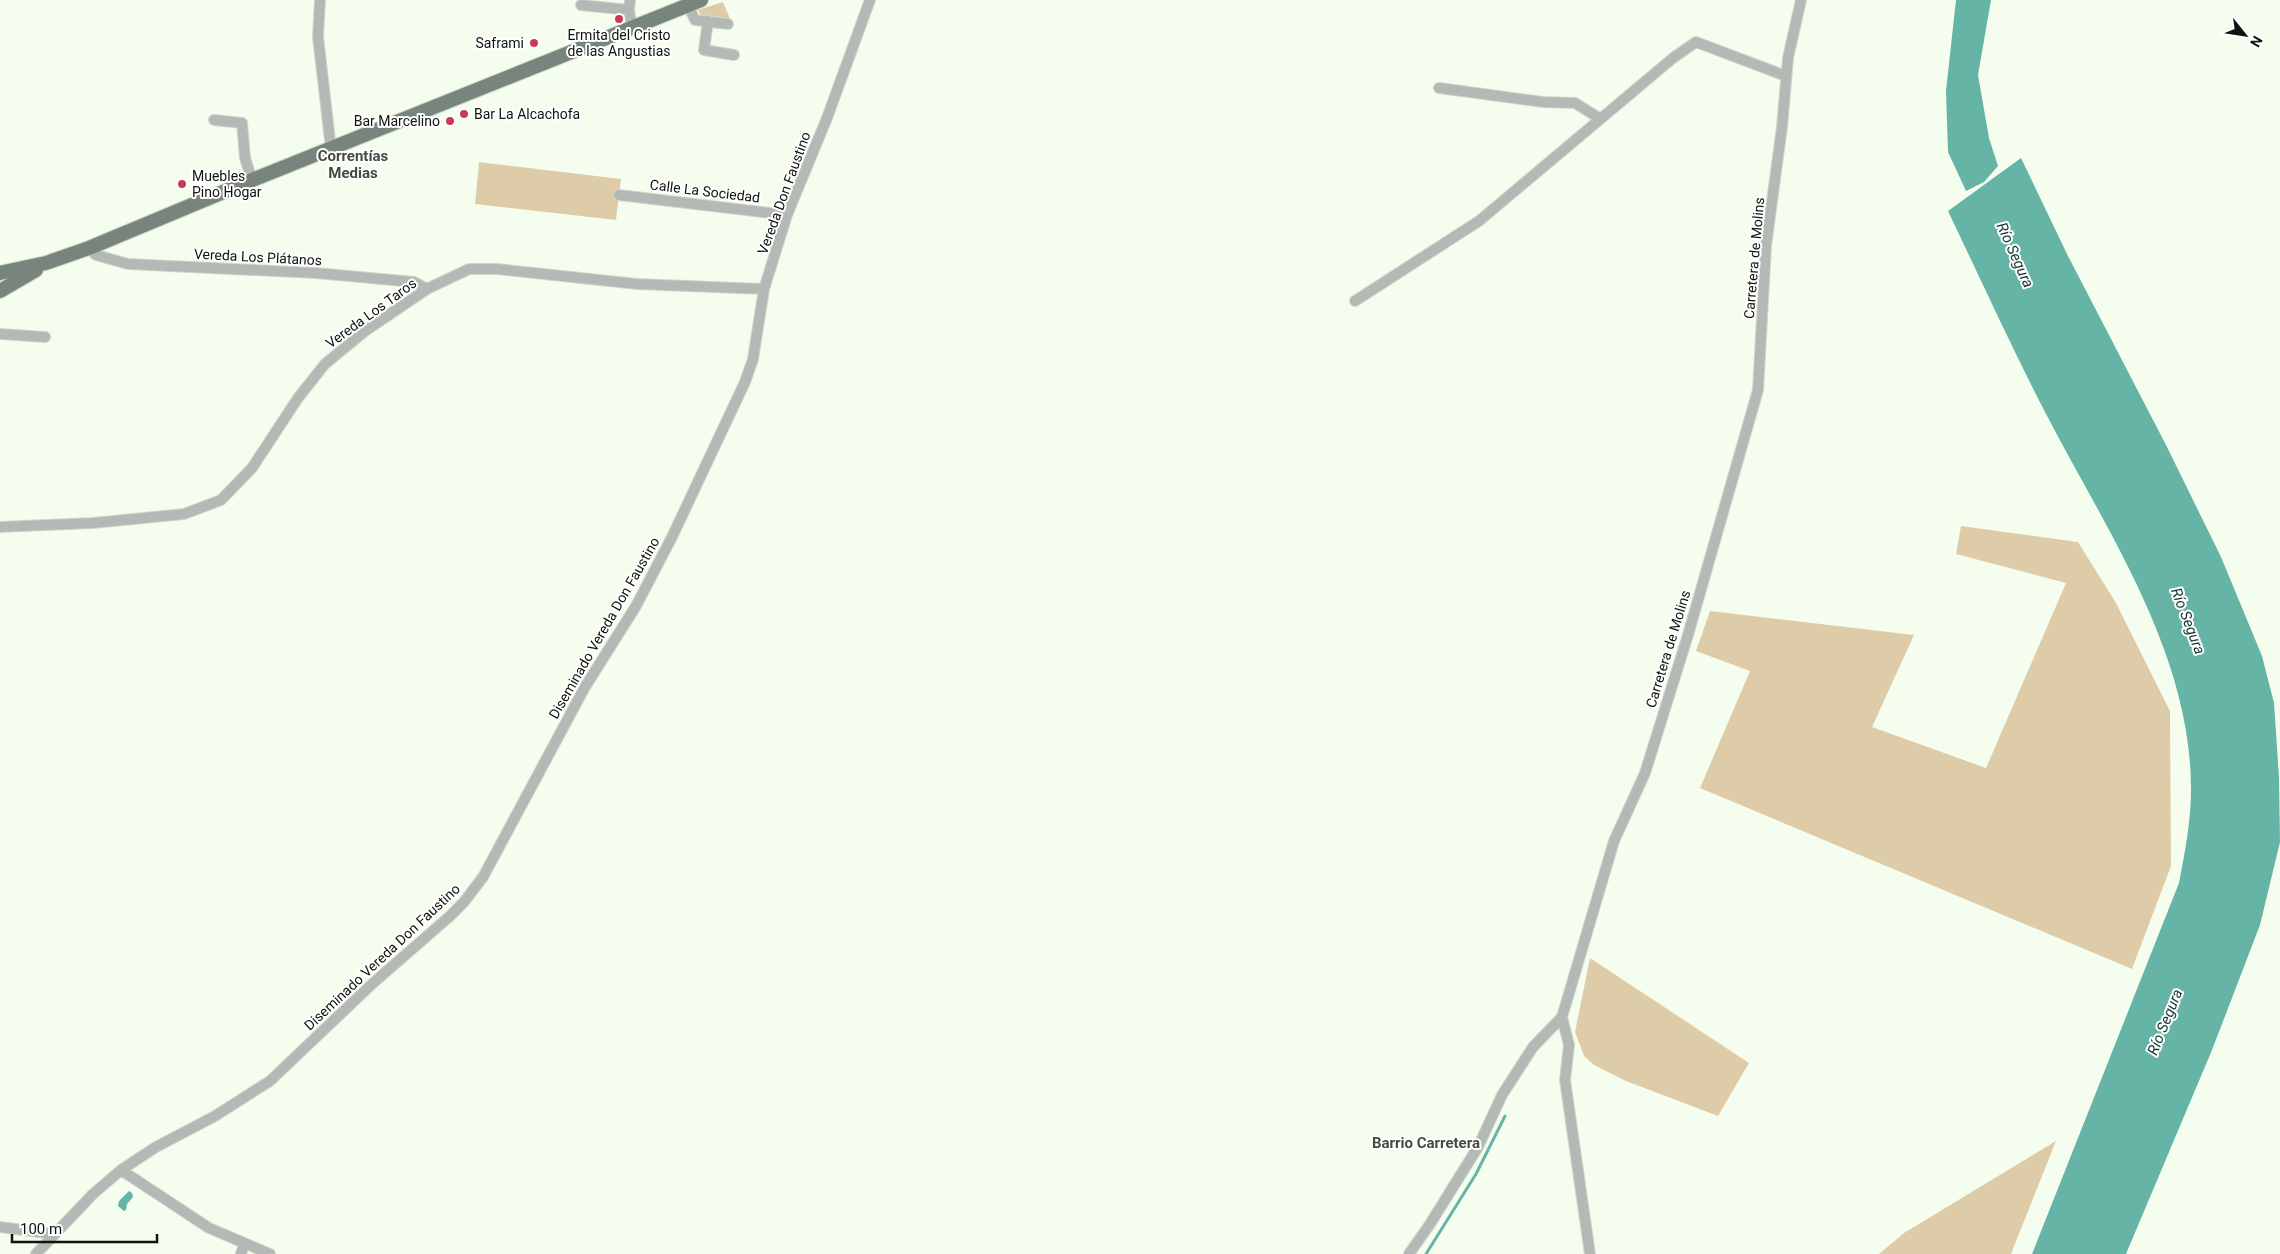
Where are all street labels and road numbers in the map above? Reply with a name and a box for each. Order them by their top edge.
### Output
street label: Vereda Don Faustino [754,130,814,256]
street label: Calle La Sociedad [649,176,761,206]
street label: Carretera de Molins [1741,197,1767,319]
street label: Vereda Los Plátanos [194,246,322,268]
street label: Vereda Los Taros [323,275,419,351]
street label: Diseminado Vereda Don Faustino [545,534,663,722]
street label: Carretera de Molins [1643,588,1693,710]
street label: Diseminado Vereda Don Faustino [301,881,463,1033]

